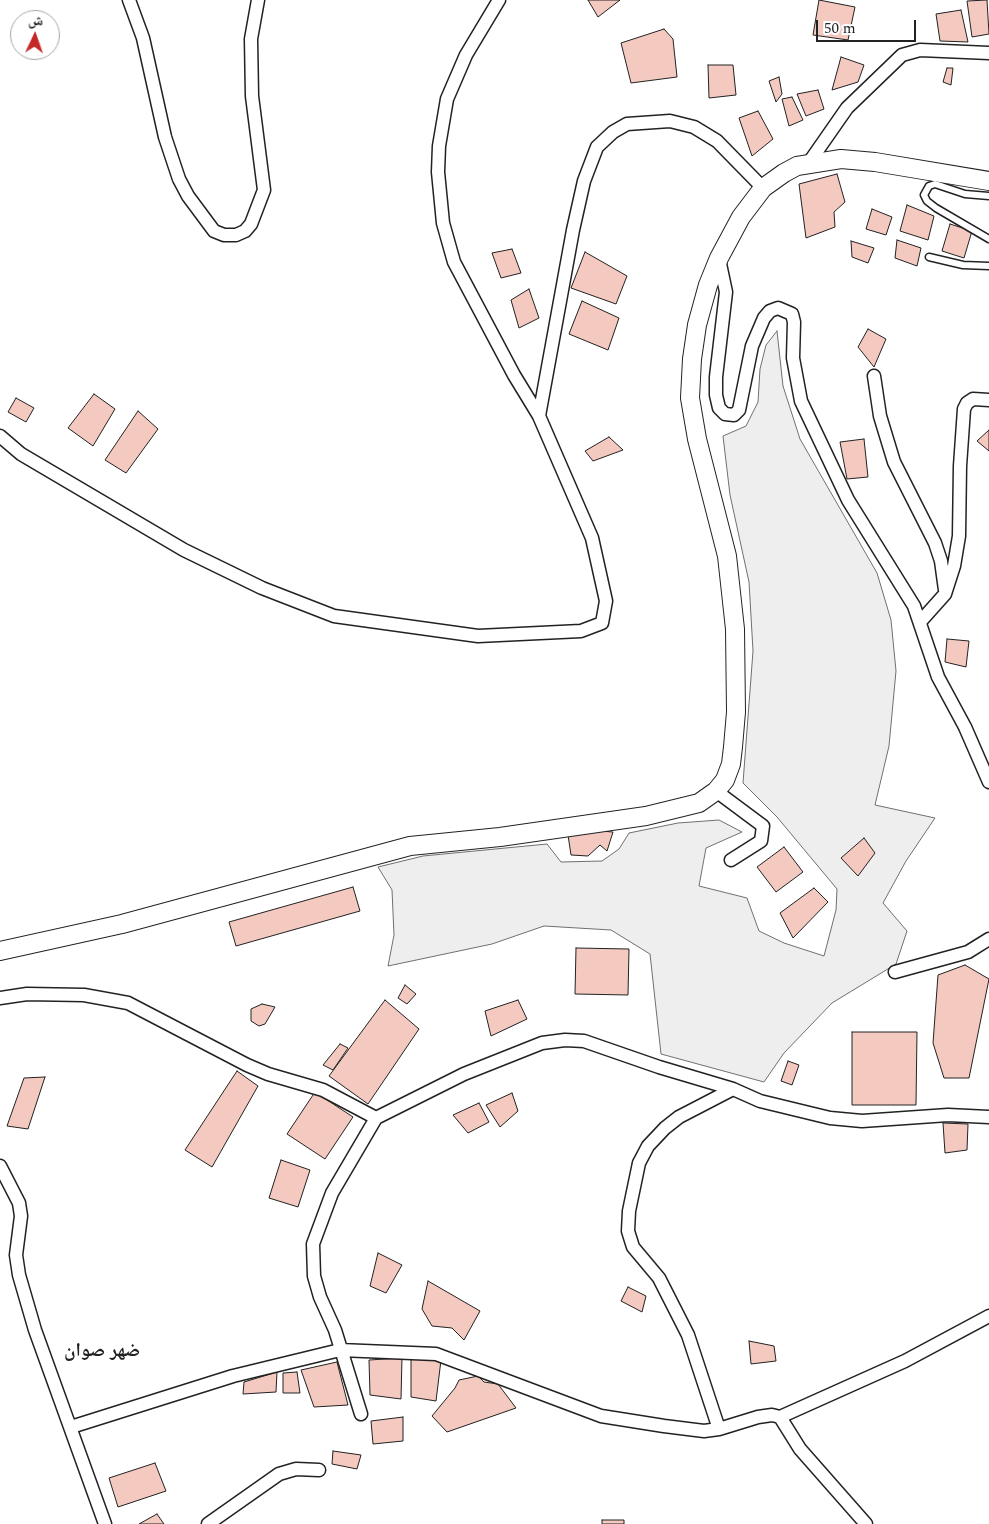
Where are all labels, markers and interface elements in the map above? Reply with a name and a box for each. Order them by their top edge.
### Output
north arrow [10,10,60,60]
text: ش [28,10,44,31]
scale bar [819,10,919,42]
text: 50 m [824,17,856,40]
district label: ضهر صوان [64,1341,140,1363]

